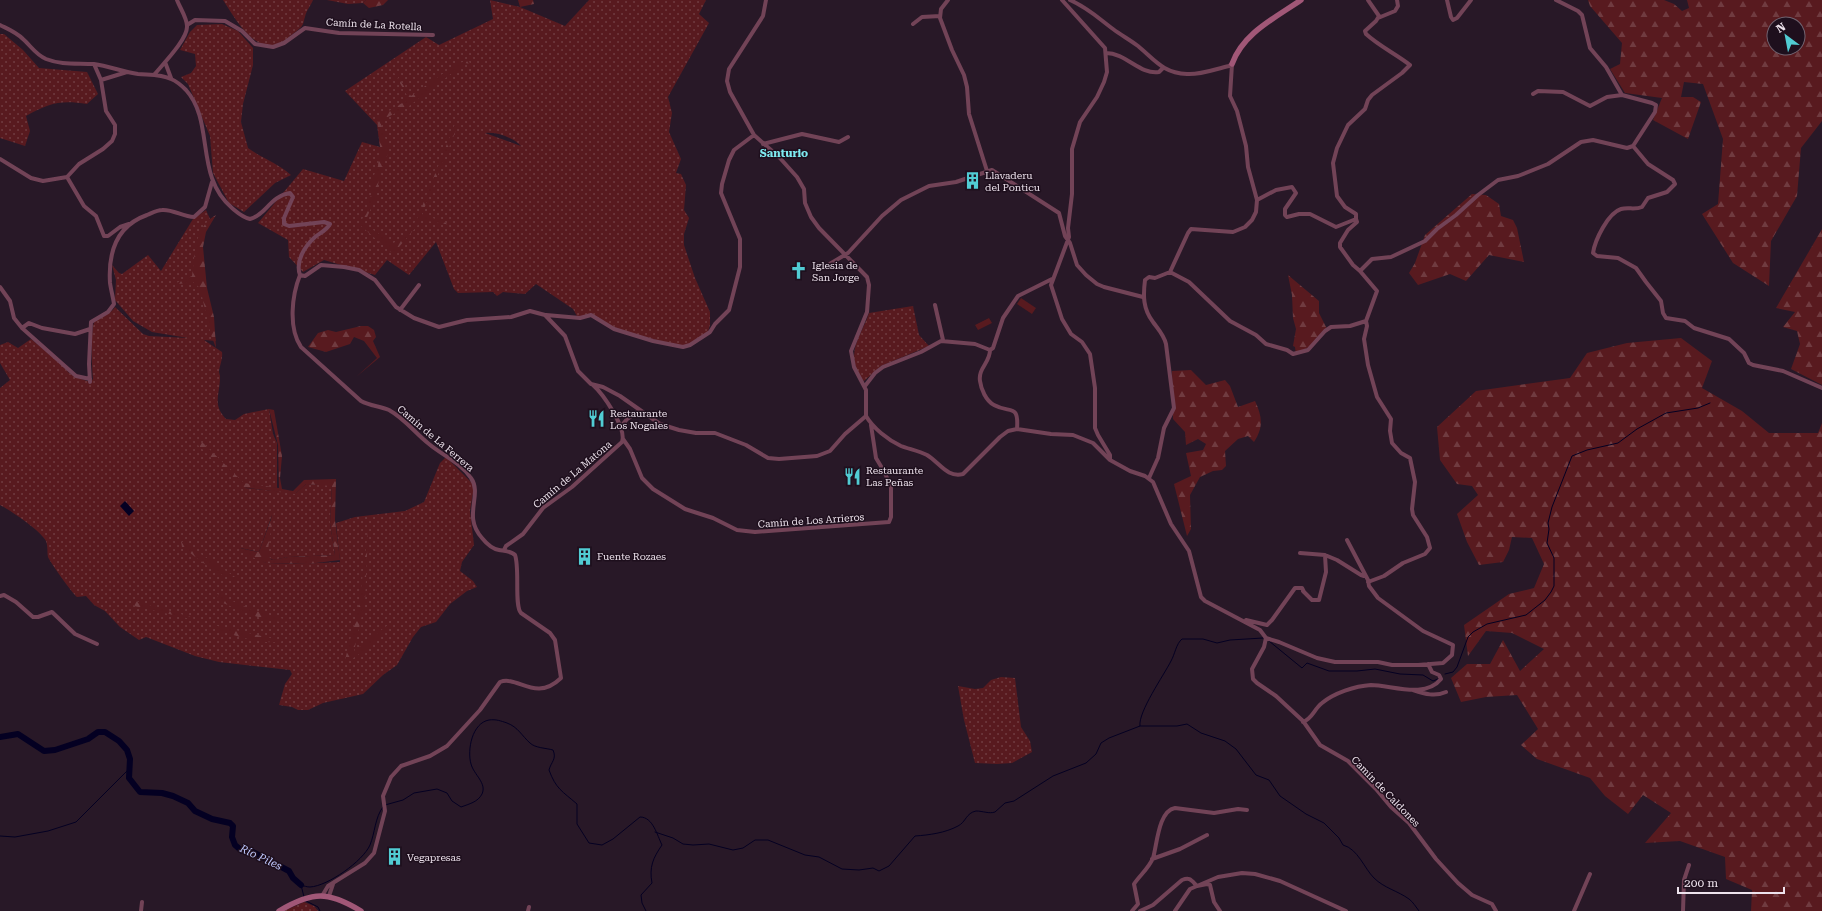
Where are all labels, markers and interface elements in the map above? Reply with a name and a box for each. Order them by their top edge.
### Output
street label: Camín de La Rotella [326,16,423,33]
north arrow [1766,16,1806,56]
text: N [1774,20,1788,36]
district label: Santurio [760,147,808,160]
place label: Llavaderu del Ponticu [985,170,1041,193]
building icon: Llavaderu del Ponticu [962,171,982,191]
place label: Iglesia de San Jorge [812,260,860,283]
church icon: Iglesia de San Jorge [789,261,809,281]
street label: Camín de La Ferrera [395,403,477,474]
place label: Restaurante Los Nogales [610,408,668,431]
restaurant icon: Restaurante Los Nogales [587,409,607,429]
street label: Camín de La Matona [531,438,614,510]
place label: Restaurante Las Peñas [866,465,924,488]
restaurant icon: Restaurante Las Peñas [843,466,863,486]
street label: Camín de Los Arrieros [757,511,865,530]
building icon: Fuente Rozaes [574,546,594,566]
place label: Fuente Rozaes [597,551,666,562]
street label: Camín de Caldones [1349,754,1422,829]
water label: Río Piles [237,842,284,873]
building icon: Vegapresas [384,847,404,867]
place label: Vegapresas [407,852,461,863]
scale bar [1678,869,1784,895]
text: 200 m [1684,876,1718,890]

